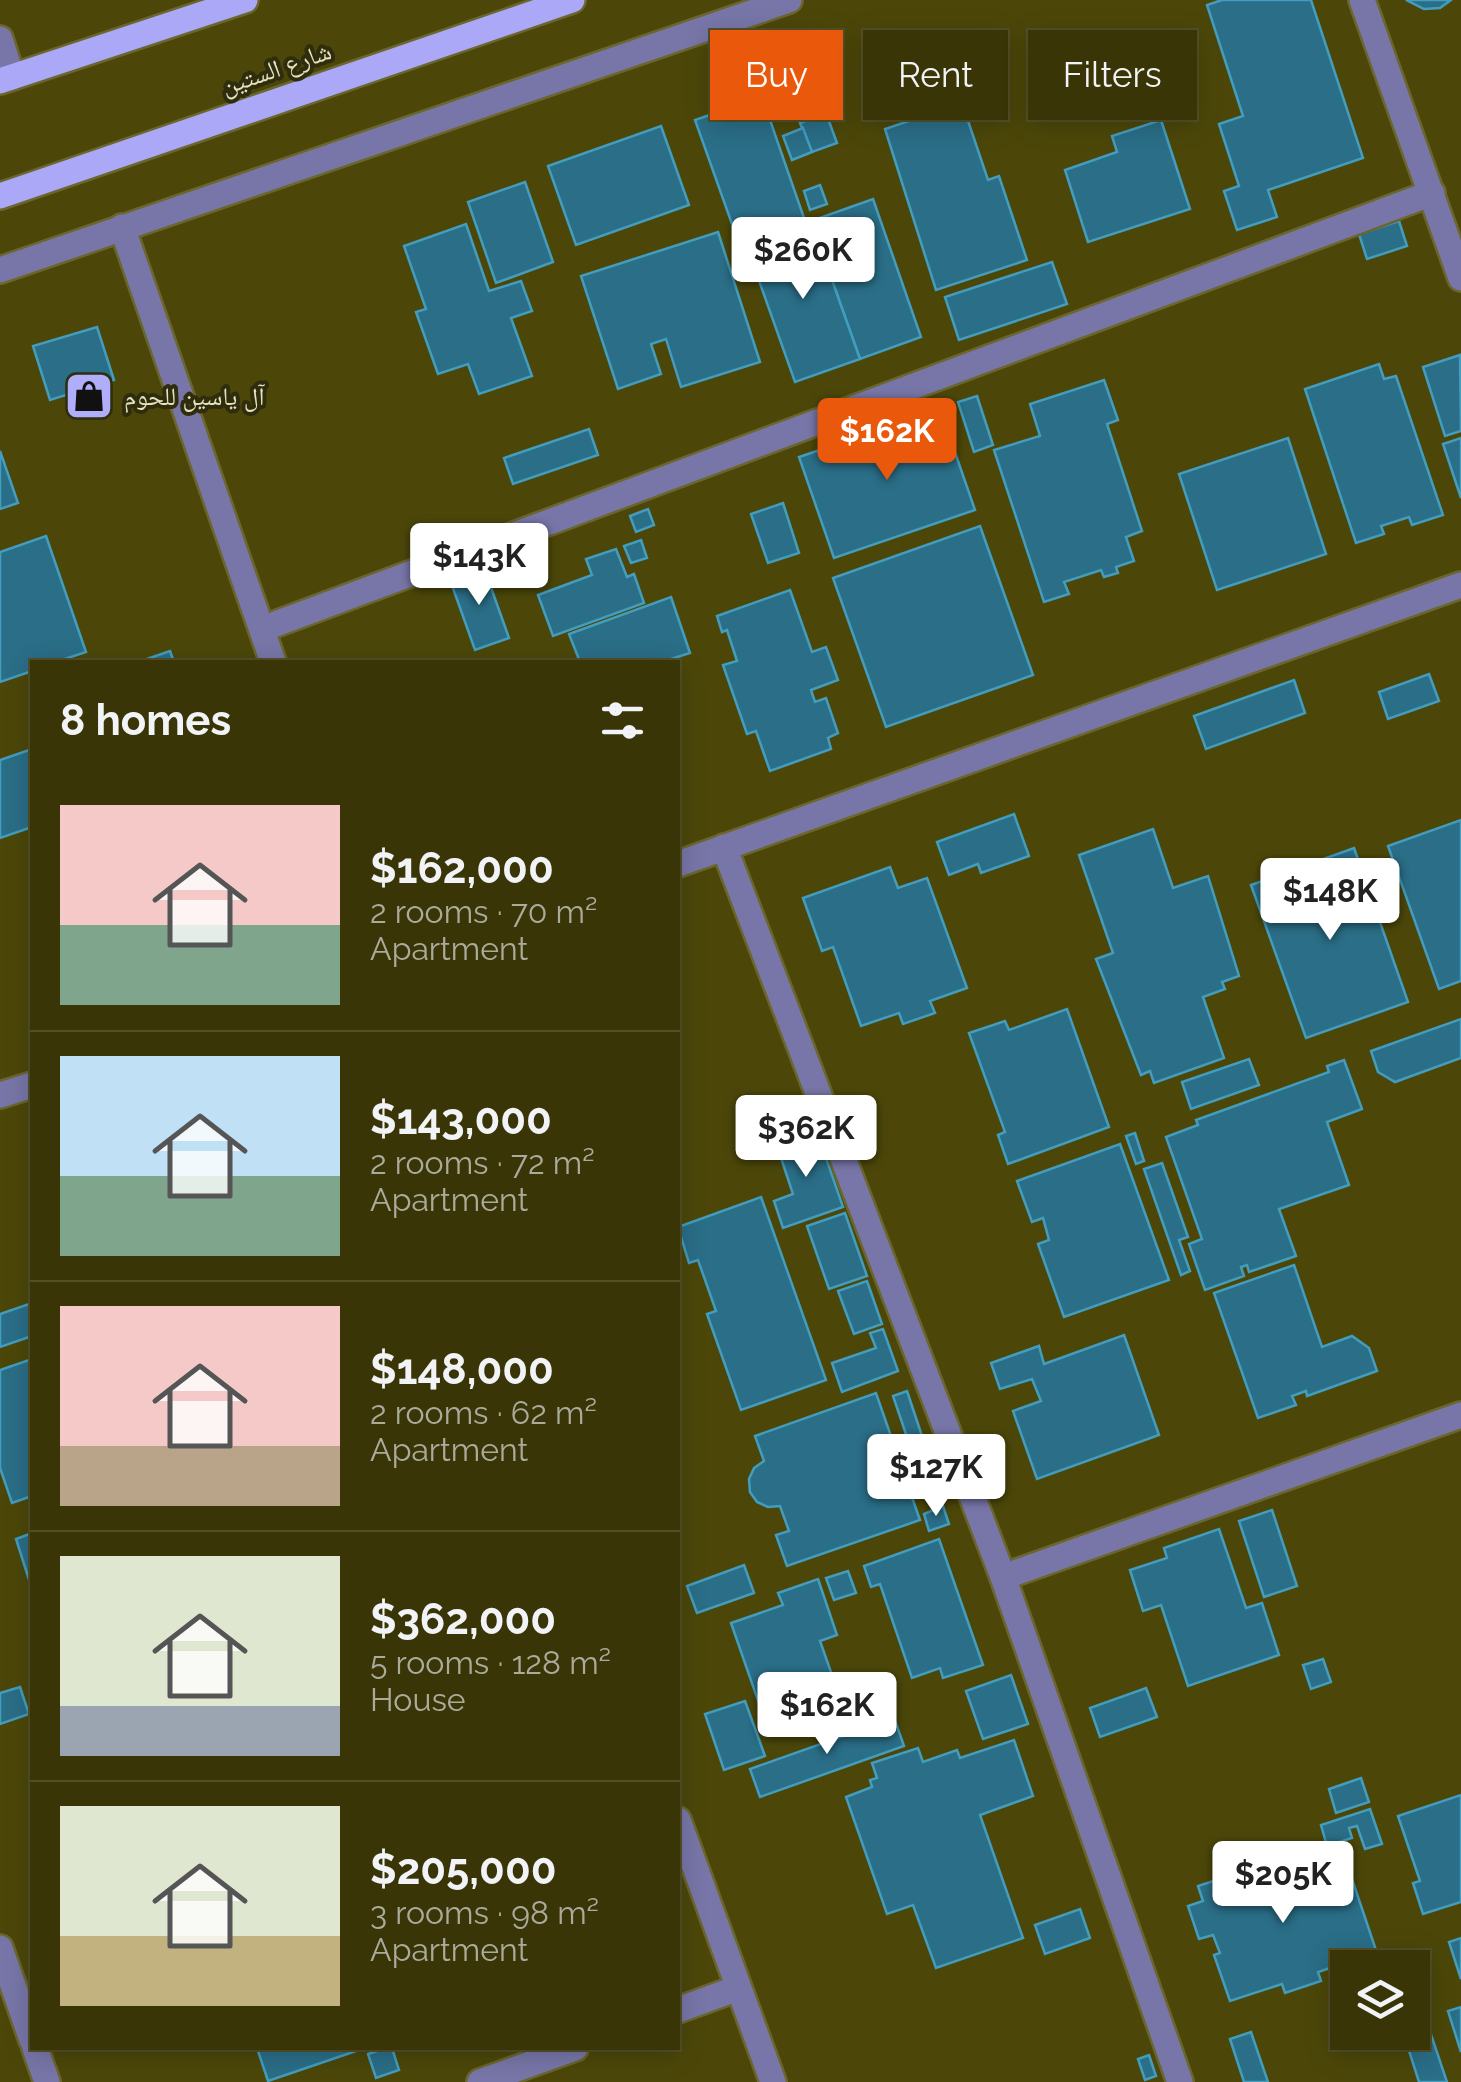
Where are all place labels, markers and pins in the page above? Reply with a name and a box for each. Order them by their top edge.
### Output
pin: $260K [733,217,873,302]
shop icon: آل ياسين للحوم [63,370,115,422]
place label: آل ياسين للحوم [124,381,265,413]
pin: $162K [817,398,957,483]
pin: $143K [409,523,549,608]
pin: $148K [1260,858,1400,943]
pin: $362K [736,1095,876,1180]
pin: $127K [866,1434,1006,1519]
pin: $162K [757,1672,897,1757]
pin: $205K [1213,1841,1353,1926]

